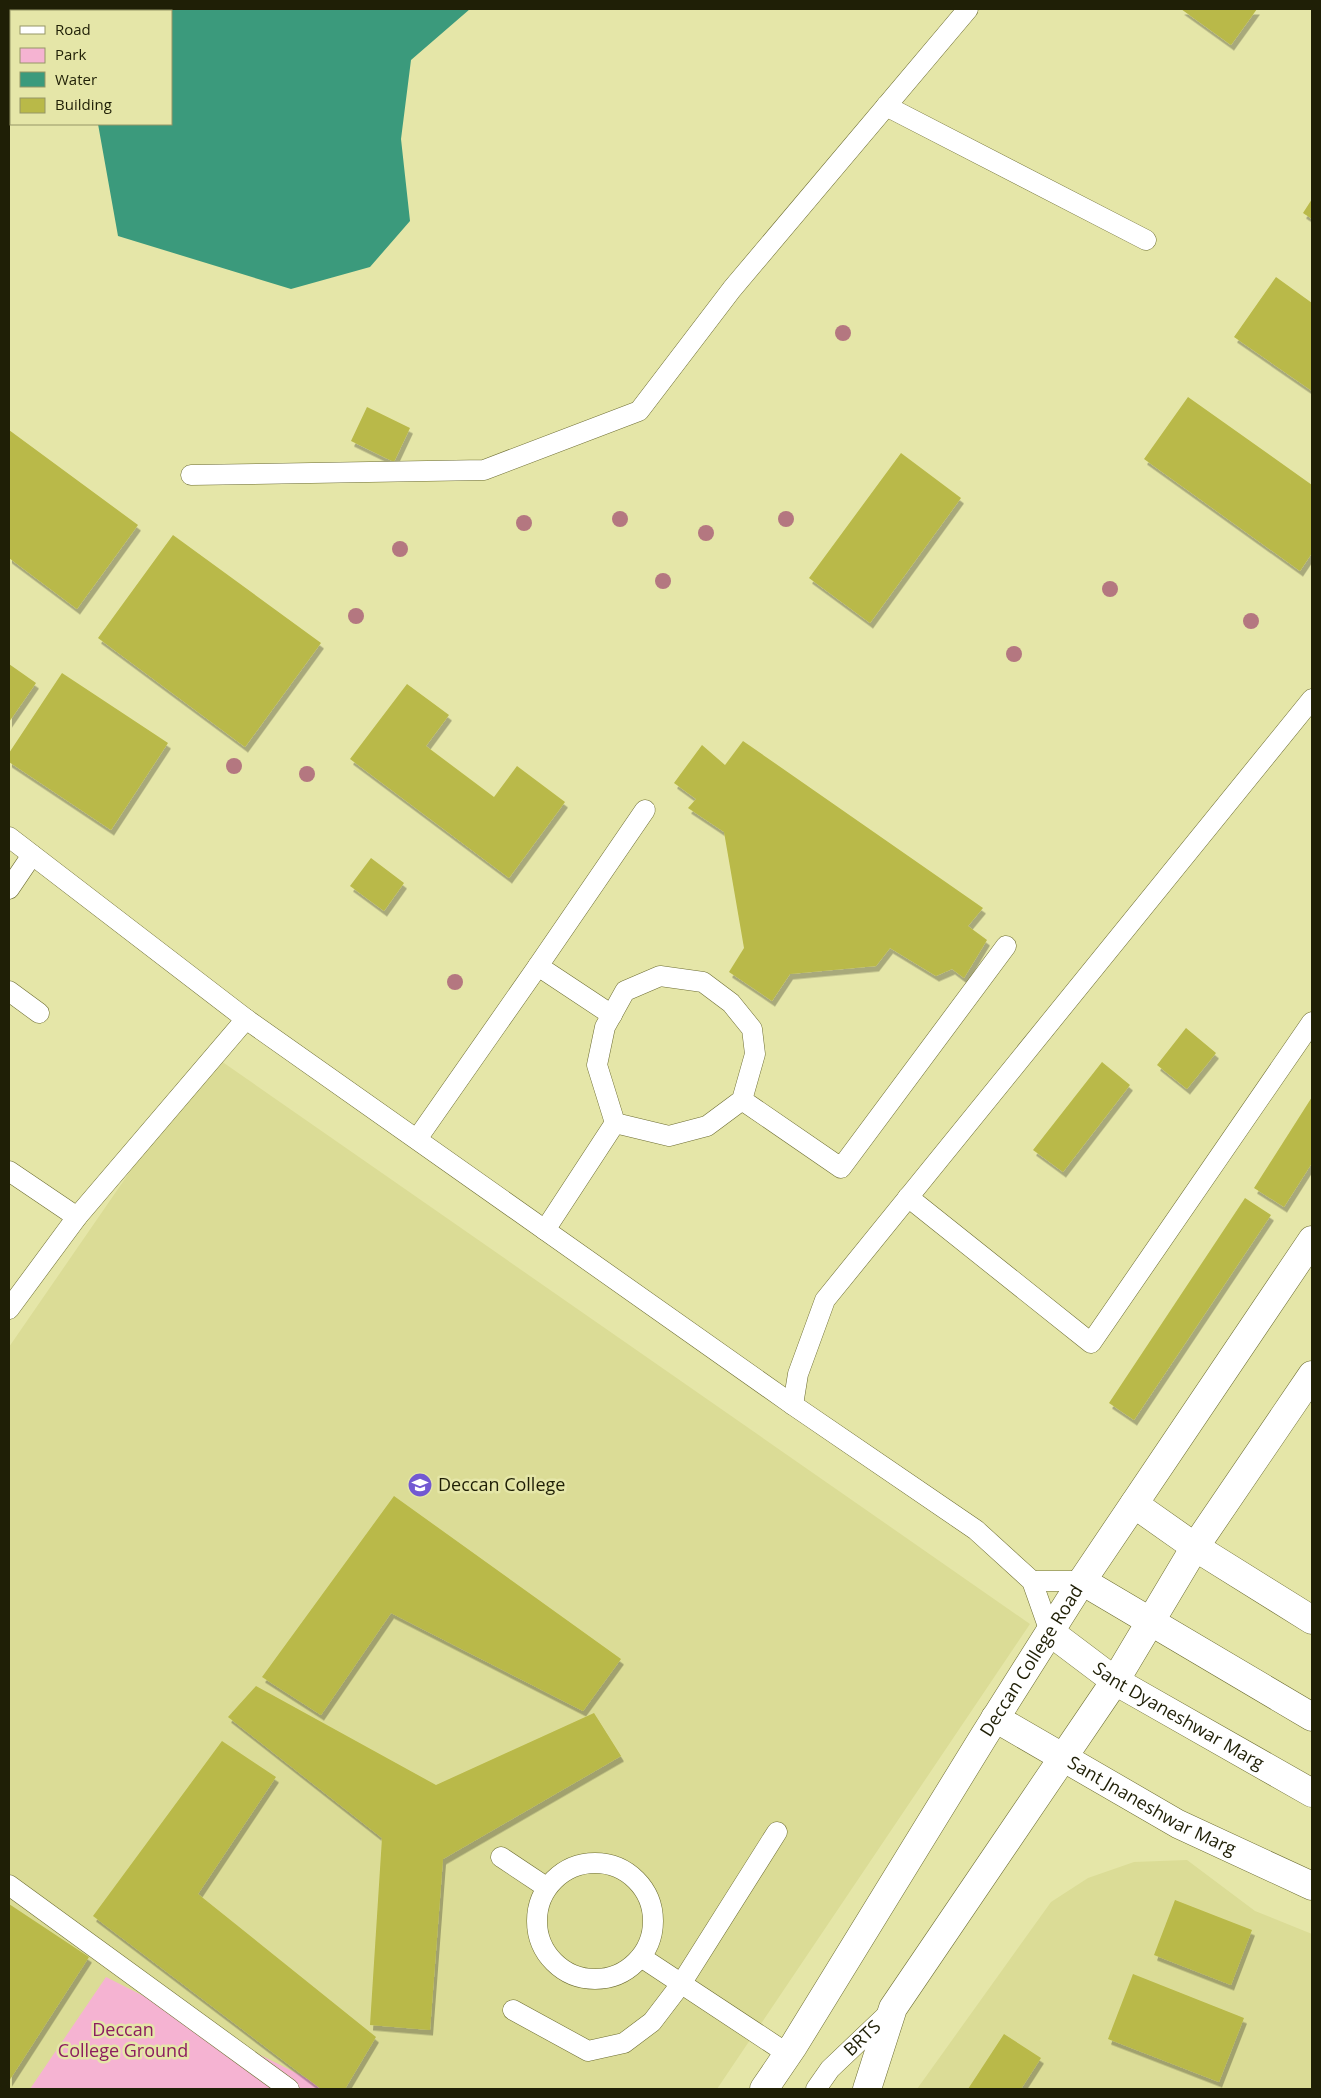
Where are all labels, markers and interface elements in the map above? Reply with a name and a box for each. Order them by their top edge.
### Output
legend [10,10,172,125]
text: Road [55,19,91,39]
text: Park [55,44,86,64]
text: Water [55,69,97,89]
text: Building [55,94,112,114]
school or university icon: Deccan College [407,1472,433,1498]
place label: Deccan College [438,1472,565,1496]
street label: Deccan College Road [974,1580,1088,1741]
street label: Sant Dyaneshwar Marg [1089,1656,1269,1775]
street label: Sant Jnaneshwar Marg [1064,1750,1240,1860]
street label: BRTS [838,2014,885,2061]
park label: Deccan College Ground [58,2017,188,2062]

